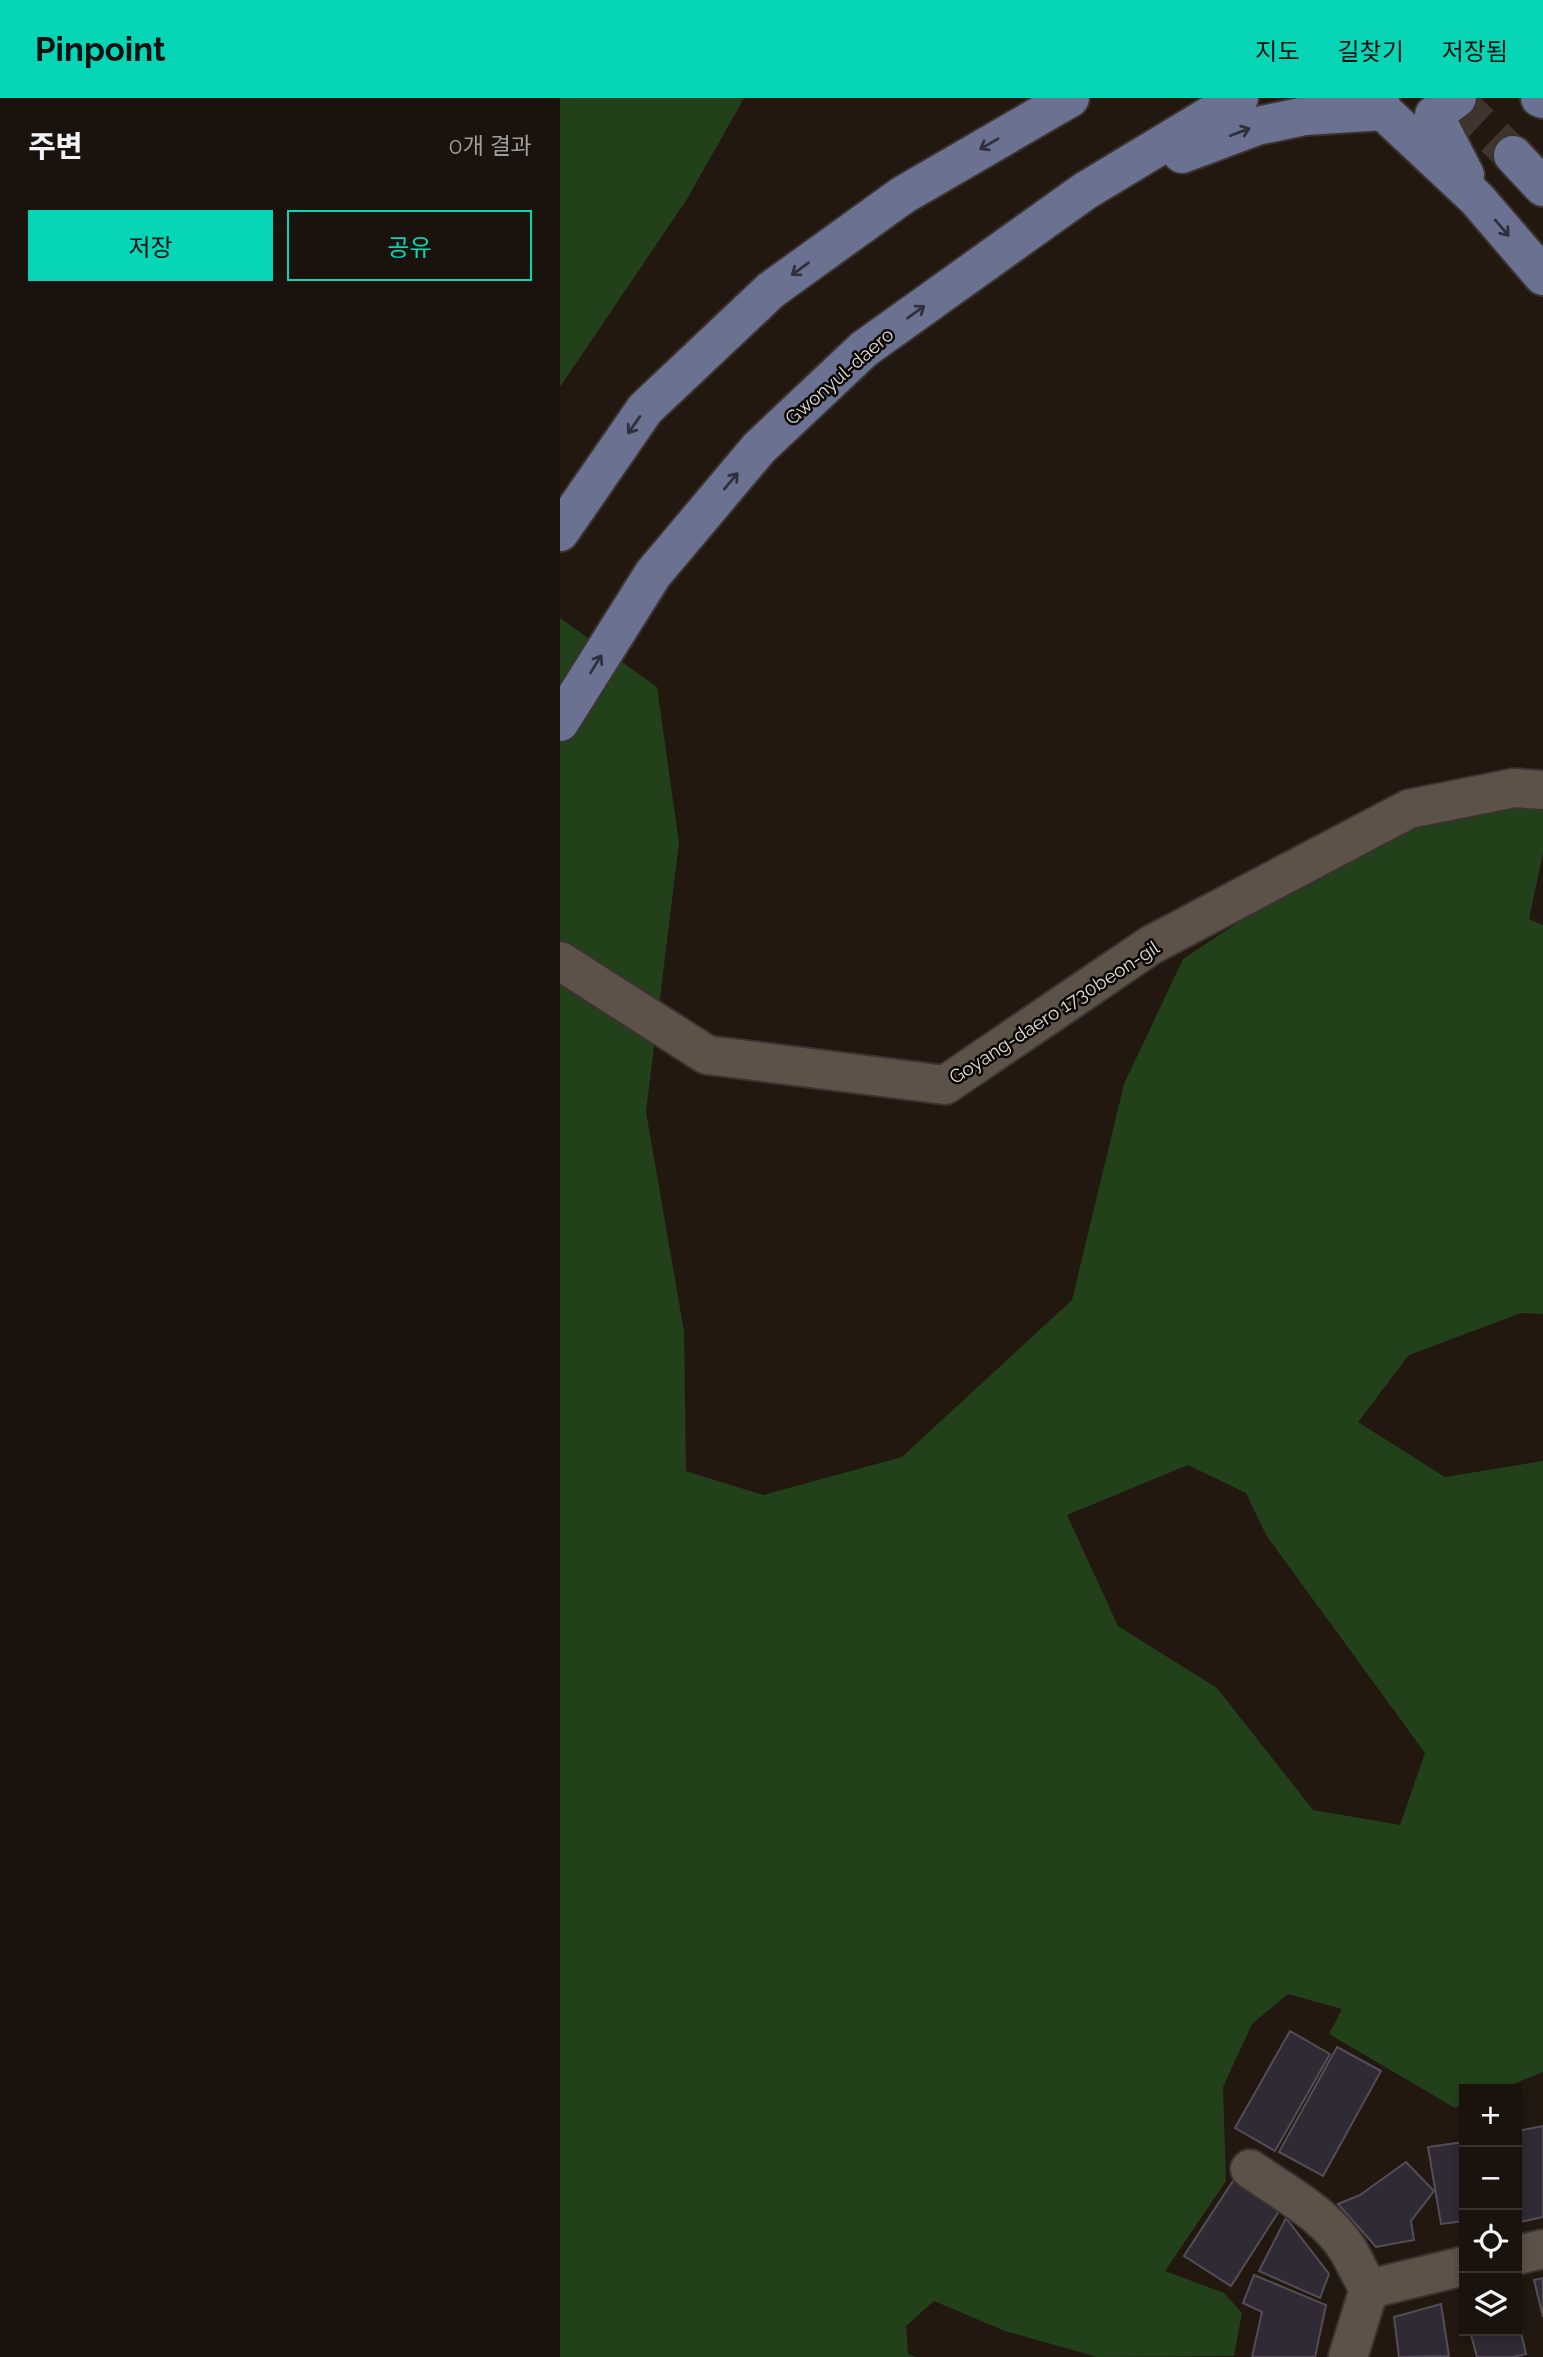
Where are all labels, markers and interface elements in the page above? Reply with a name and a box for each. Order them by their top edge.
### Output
text: Pinpoint [35,30,166,69]
text: 지도 [1255,37,1300,66]
text: 길찾기 [1338,37,1404,66]
text: 저장됨 [1442,37,1508,66]
one-way arrow [1229,125,1251,138]
text: 주변 [28,129,83,164]
text: 0개 결과 [449,132,532,159]
one-way arrow [980,137,1000,151]
button: 저장 [28,210,273,281]
button: 공유 [287,210,532,281]
one-way arrow [1494,218,1510,236]
one-way arrow [791,262,810,277]
one-way arrow [906,304,925,319]
street label: Gwonyul-daero [780,323,898,429]
one-way arrow [627,414,641,434]
one-way arrow [723,473,738,491]
one-way arrow [590,655,604,675]
street label: Goyang-daero 1730beon-gil [945,935,1164,1088]
map controls [1459,2084,1522,2336]
button: + [1459,2084,1522,2147]
button: − [1459,2147,1522,2210]
button: locate [1459,2210,1522,2273]
button: layers [1459,2273,1522,2336]

